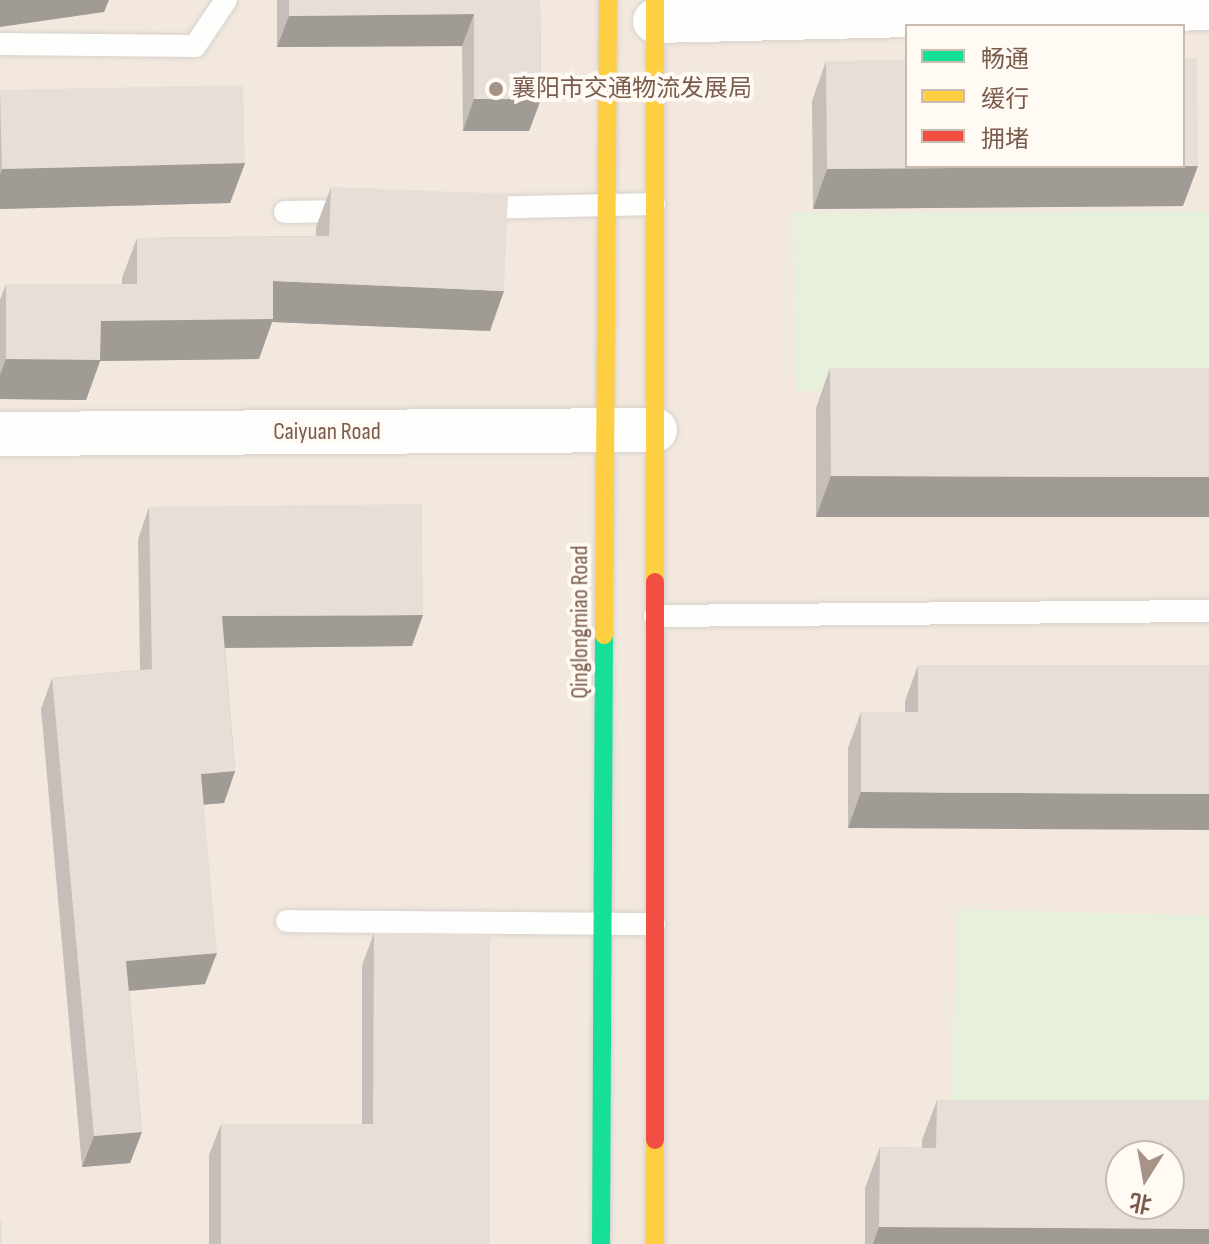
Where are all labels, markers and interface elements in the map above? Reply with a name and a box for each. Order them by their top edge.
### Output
legend [905,24,1185,168]
text: 畅通 [981,45,1029,74]
place label: 襄阳市交通物流发展局 [512,75,752,103]
marker: 襄阳市交通物流发展局 [487,80,505,98]
text: 缓行 [981,85,1029,114]
text: 拥堵 [981,125,1029,154]
street label: Caiyuan Road [273,418,381,446]
street label: Qinglongmiao Road [566,545,594,699]
north arrow [1105,1140,1185,1220]
text: 北 [1127,1187,1154,1217]

